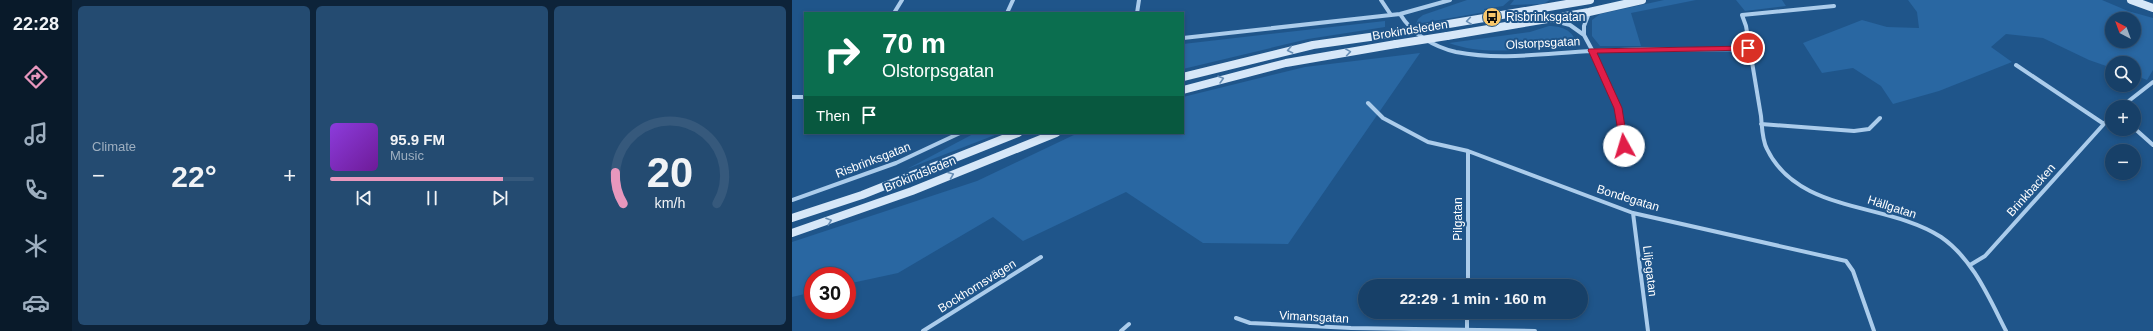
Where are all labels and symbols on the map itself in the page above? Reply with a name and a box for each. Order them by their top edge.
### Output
bus stop icon: Risbrinksgatan [1481,6,1503,28]
place label: Risbrinksgatan [1506,10,1585,24]
north arrow [2105,12,2141,48]
one-way arrow [1466,16,1472,25]
street label: Brokindsleden [1371,17,1449,43]
pin [1731,31,1765,65]
street label: Olstorpsgatan [1505,34,1581,52]
one-way arrow [1287,46,1293,54]
one-way arrow [1344,48,1351,57]
one-way arrow [1217,75,1224,84]
position arrow [1603,125,1645,167]
street label: Risbrinksgatan [833,139,913,181]
street label: Brokindsleden [882,153,958,195]
street label: Brinkbacken [2004,161,2058,219]
one-way arrow [947,172,954,180]
street label: Bondegatan [1595,182,1661,214]
street label: Hällgatan [1866,193,1918,221]
street label: Pilgatan [1451,197,1465,241]
one-way arrow [826,218,833,226]
street label: Liljegatan [1640,245,1660,297]
street label: Bockhornsvägen [935,256,1019,316]
speed limit sign: 30 [804,267,856,319]
street label: Vimansgatan [1279,308,1349,326]

